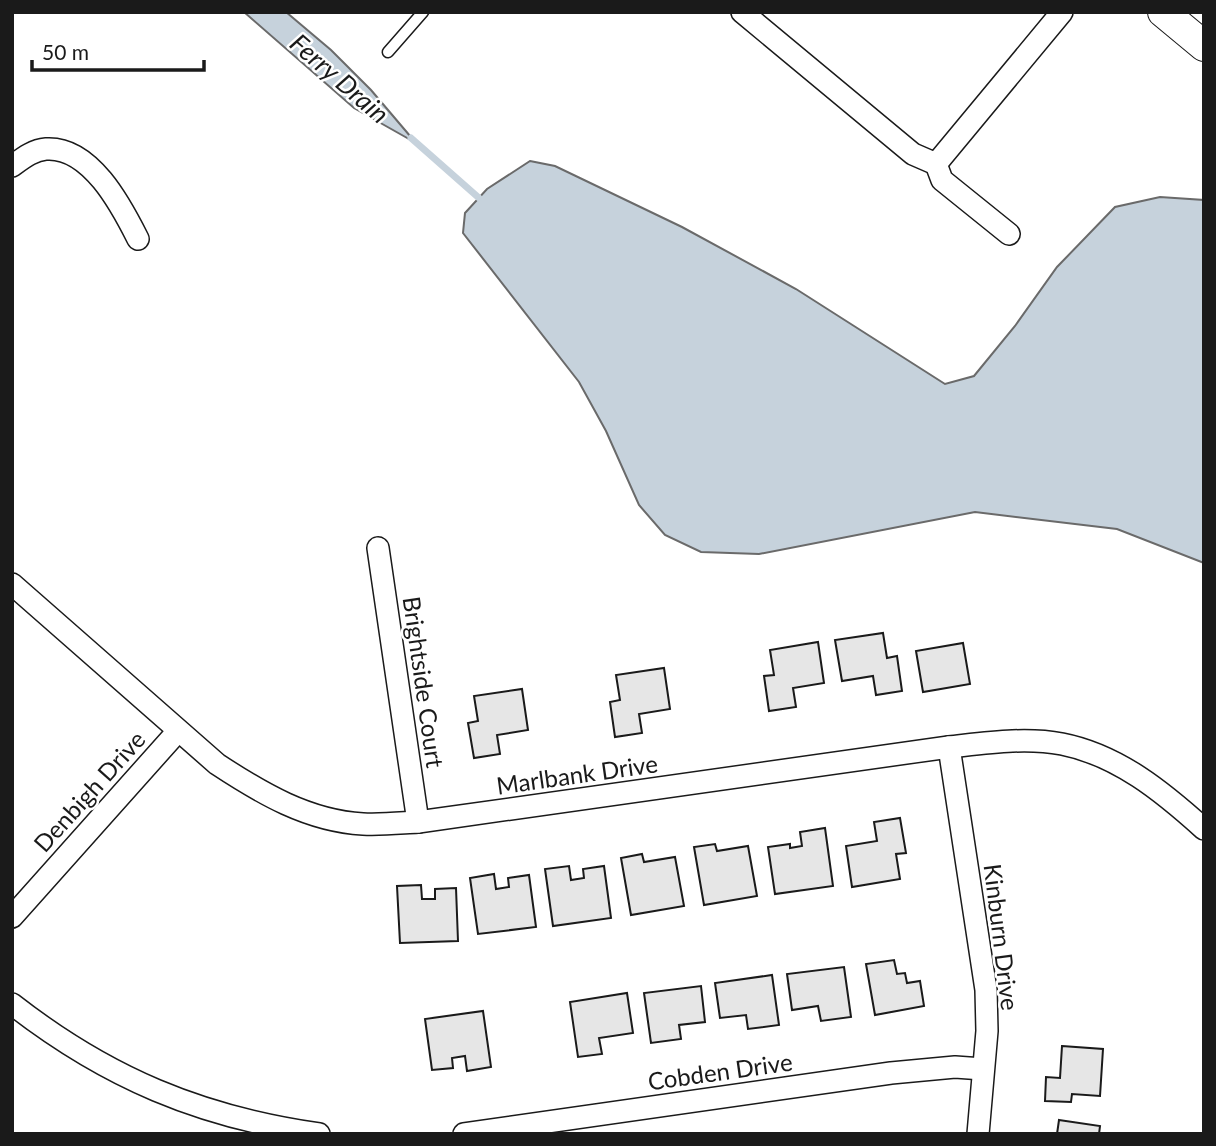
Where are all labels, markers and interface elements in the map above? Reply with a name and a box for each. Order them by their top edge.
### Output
water label: Ferry Drain [284,26,396,130]
scale bar [32,28,203,72]
text: 50 m [42,39,89,64]
street label: Brightside Court [398,595,450,770]
street label: Denbigh Drive [27,725,151,857]
street label: Marlbank Drive [494,748,660,800]
street label: Kinburn Drive [979,862,1025,1012]
street label: Cobden Drive [646,1047,794,1095]

